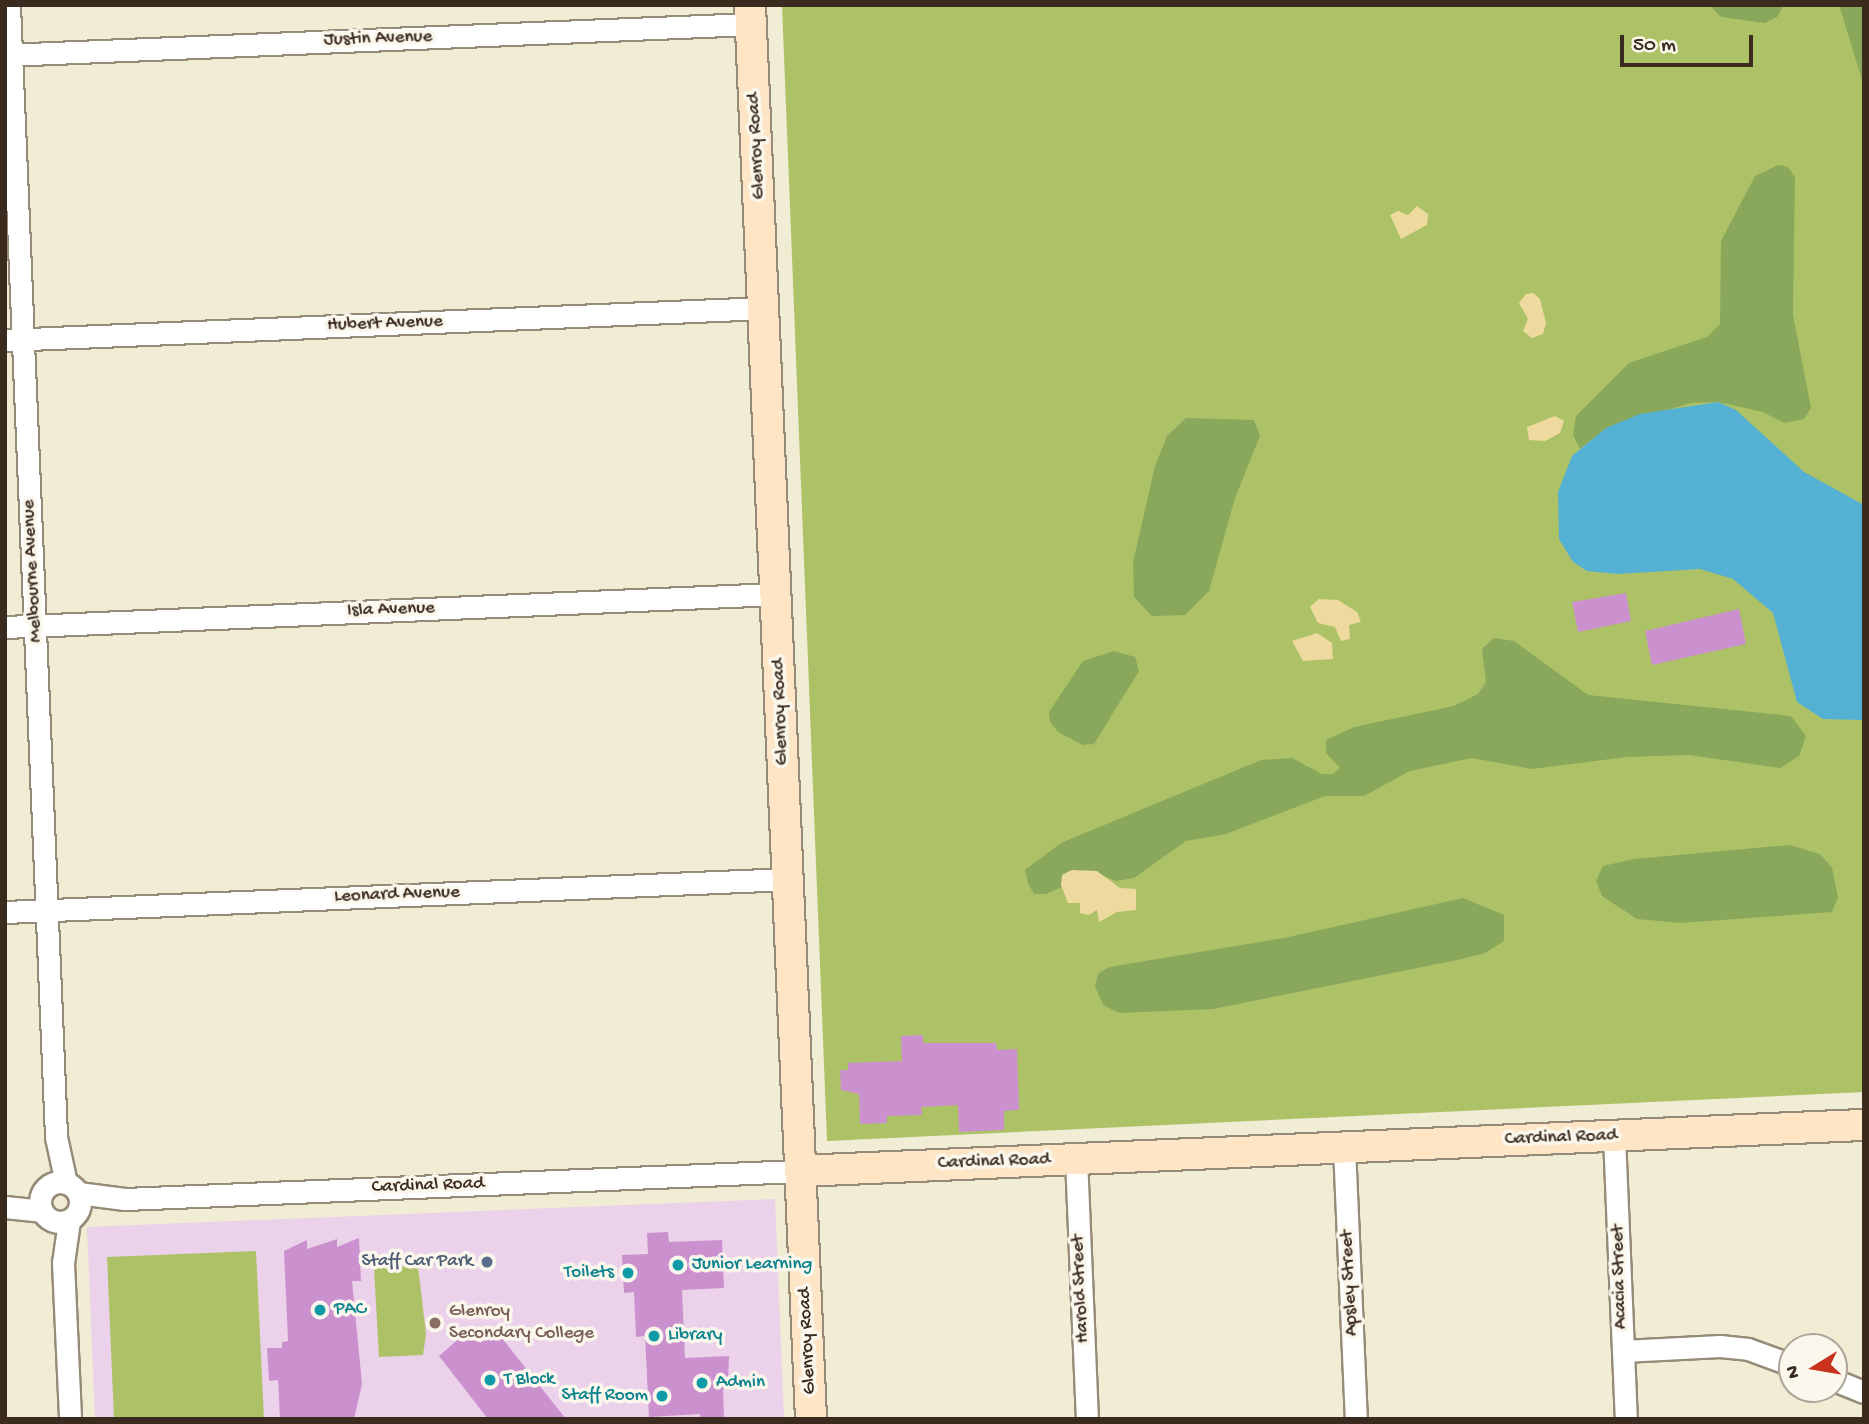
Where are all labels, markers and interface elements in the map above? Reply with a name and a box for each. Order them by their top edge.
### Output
scale bar [1624,21,1757,65]
street label: Justin Avenue [323,26,433,52]
text: 50 m [1633,34,1676,59]
street label: Glenroy Road [743,92,771,200]
street label: Hubert Avenue [327,311,443,337]
street label: Melbourne Avenue [18,499,48,643]
street label: Isla Avenue [347,597,435,623]
street label: Glenroy Road [768,658,794,766]
street label: Leonard Avenue [334,881,460,909]
street label: Cardinal Road [1504,1125,1618,1151]
street label: Cardinal Road [937,1149,1051,1175]
street label: Cardinal Road [371,1173,485,1199]
street label: Acacia Street [1607,1224,1633,1330]
street label: Apsley Street [1336,1229,1364,1337]
street label: Harold Street [1067,1234,1095,1344]
place label: Staff Car Park [361,1251,473,1273]
marker: Staff Car Park [479,1254,495,1270]
place label: Junior Learning [692,1254,812,1276]
marker: Junior Learning [670,1257,686,1273]
place label: Toilets [564,1262,614,1284]
marker: Toilets [620,1265,636,1281]
street label: Glenroy Road [794,1287,822,1395]
place label: PAC [334,1299,366,1321]
place label: Glenroy Secondary College [449,1301,594,1345]
marker: PAC [312,1302,328,1318]
marker: Glenroy Secondary College [427,1315,443,1331]
place label: Library [668,1325,722,1347]
marker: Library [646,1328,662,1344]
north arrow [1778,1333,1848,1403]
text: N [1781,1363,1806,1380]
place label: T Block [504,1369,554,1391]
marker: T Block [482,1372,498,1388]
place label: Admin [716,1372,765,1394]
marker: Admin [694,1375,710,1391]
place label: Staff Room [562,1385,648,1407]
marker: Staff Room [654,1388,670,1404]

